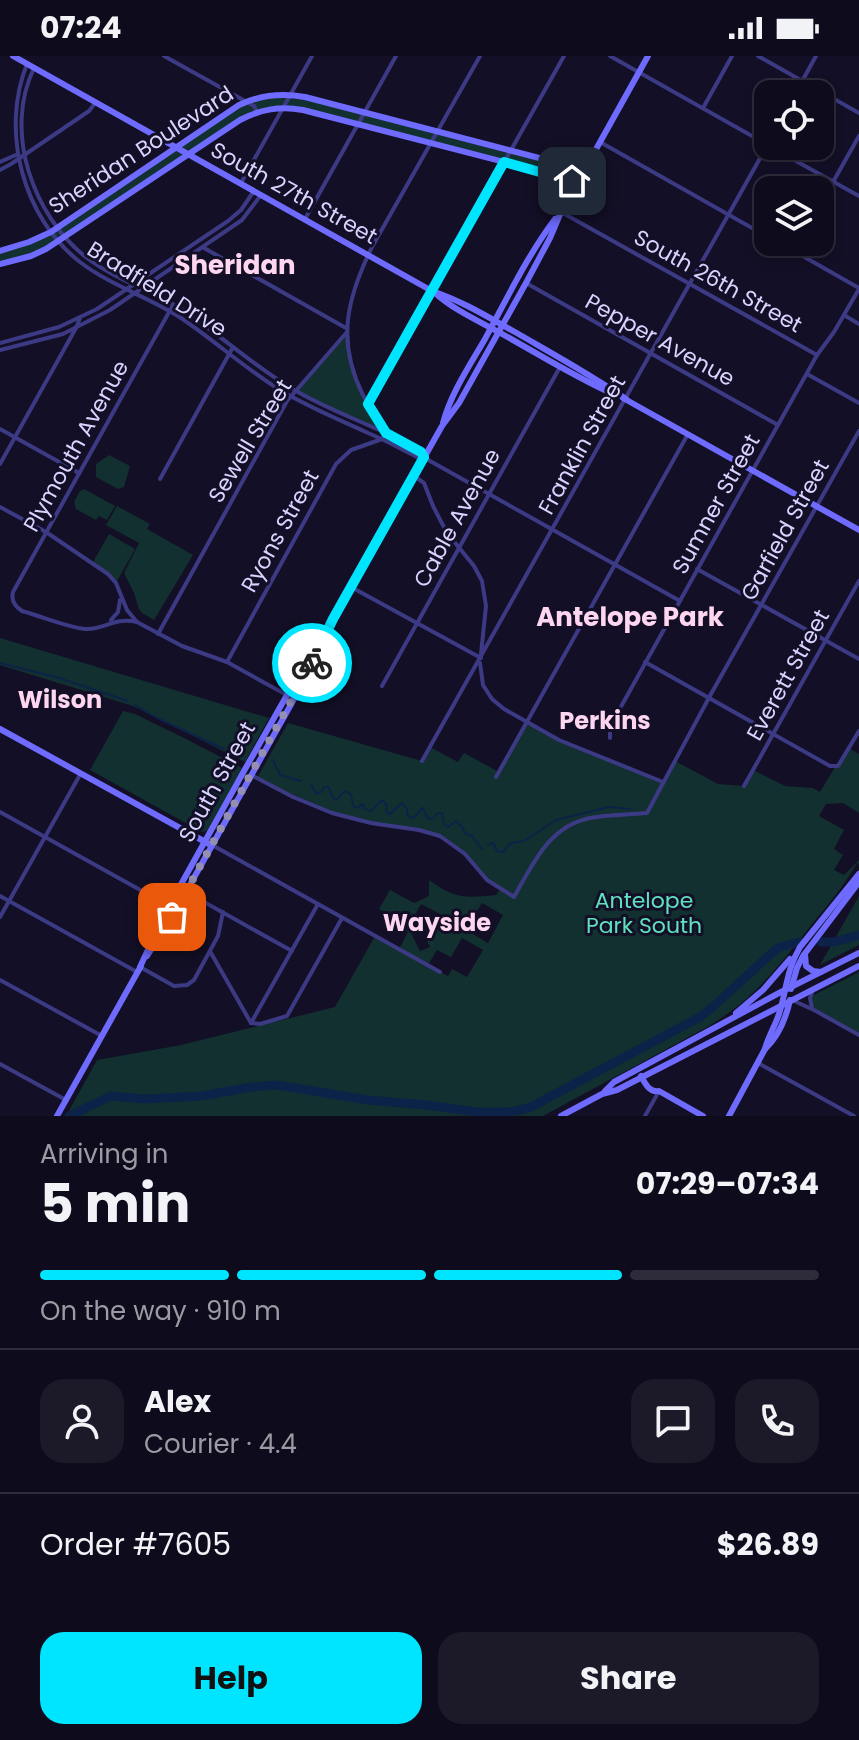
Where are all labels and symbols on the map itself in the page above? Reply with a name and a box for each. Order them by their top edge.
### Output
street label: Sheridan Boulevard [42,78,240,222]
street label: South 27th Street [205,134,383,252]
pin [538,147,606,215]
street label: South 26th Street [628,222,808,340]
street label: Bradfield Drive [81,234,233,344]
district label: Sheridan [174,247,296,283]
street label: Pepper Avenue [580,286,740,394]
street label: Plymouth Avenue [16,355,136,537]
street label: Franklin Street [531,370,633,520]
street label: Sewell Street [201,373,299,509]
street label: Sumner Street [665,428,767,580]
street label: Cable Avenue [406,443,508,593]
street label: Garfield Street [733,454,837,606]
street label: Ryons Street [234,464,326,598]
district label: Antelope Park [536,599,724,635]
street label: Everett Street [739,604,837,746]
courier [272,623,352,703]
district label: Wilson [18,683,102,716]
district label: Perkins [559,704,651,737]
street label: South Street [171,716,263,848]
pin [138,883,206,951]
park label: Antelope Park South [586,885,702,941]
district label: Wayside [383,906,491,939]

